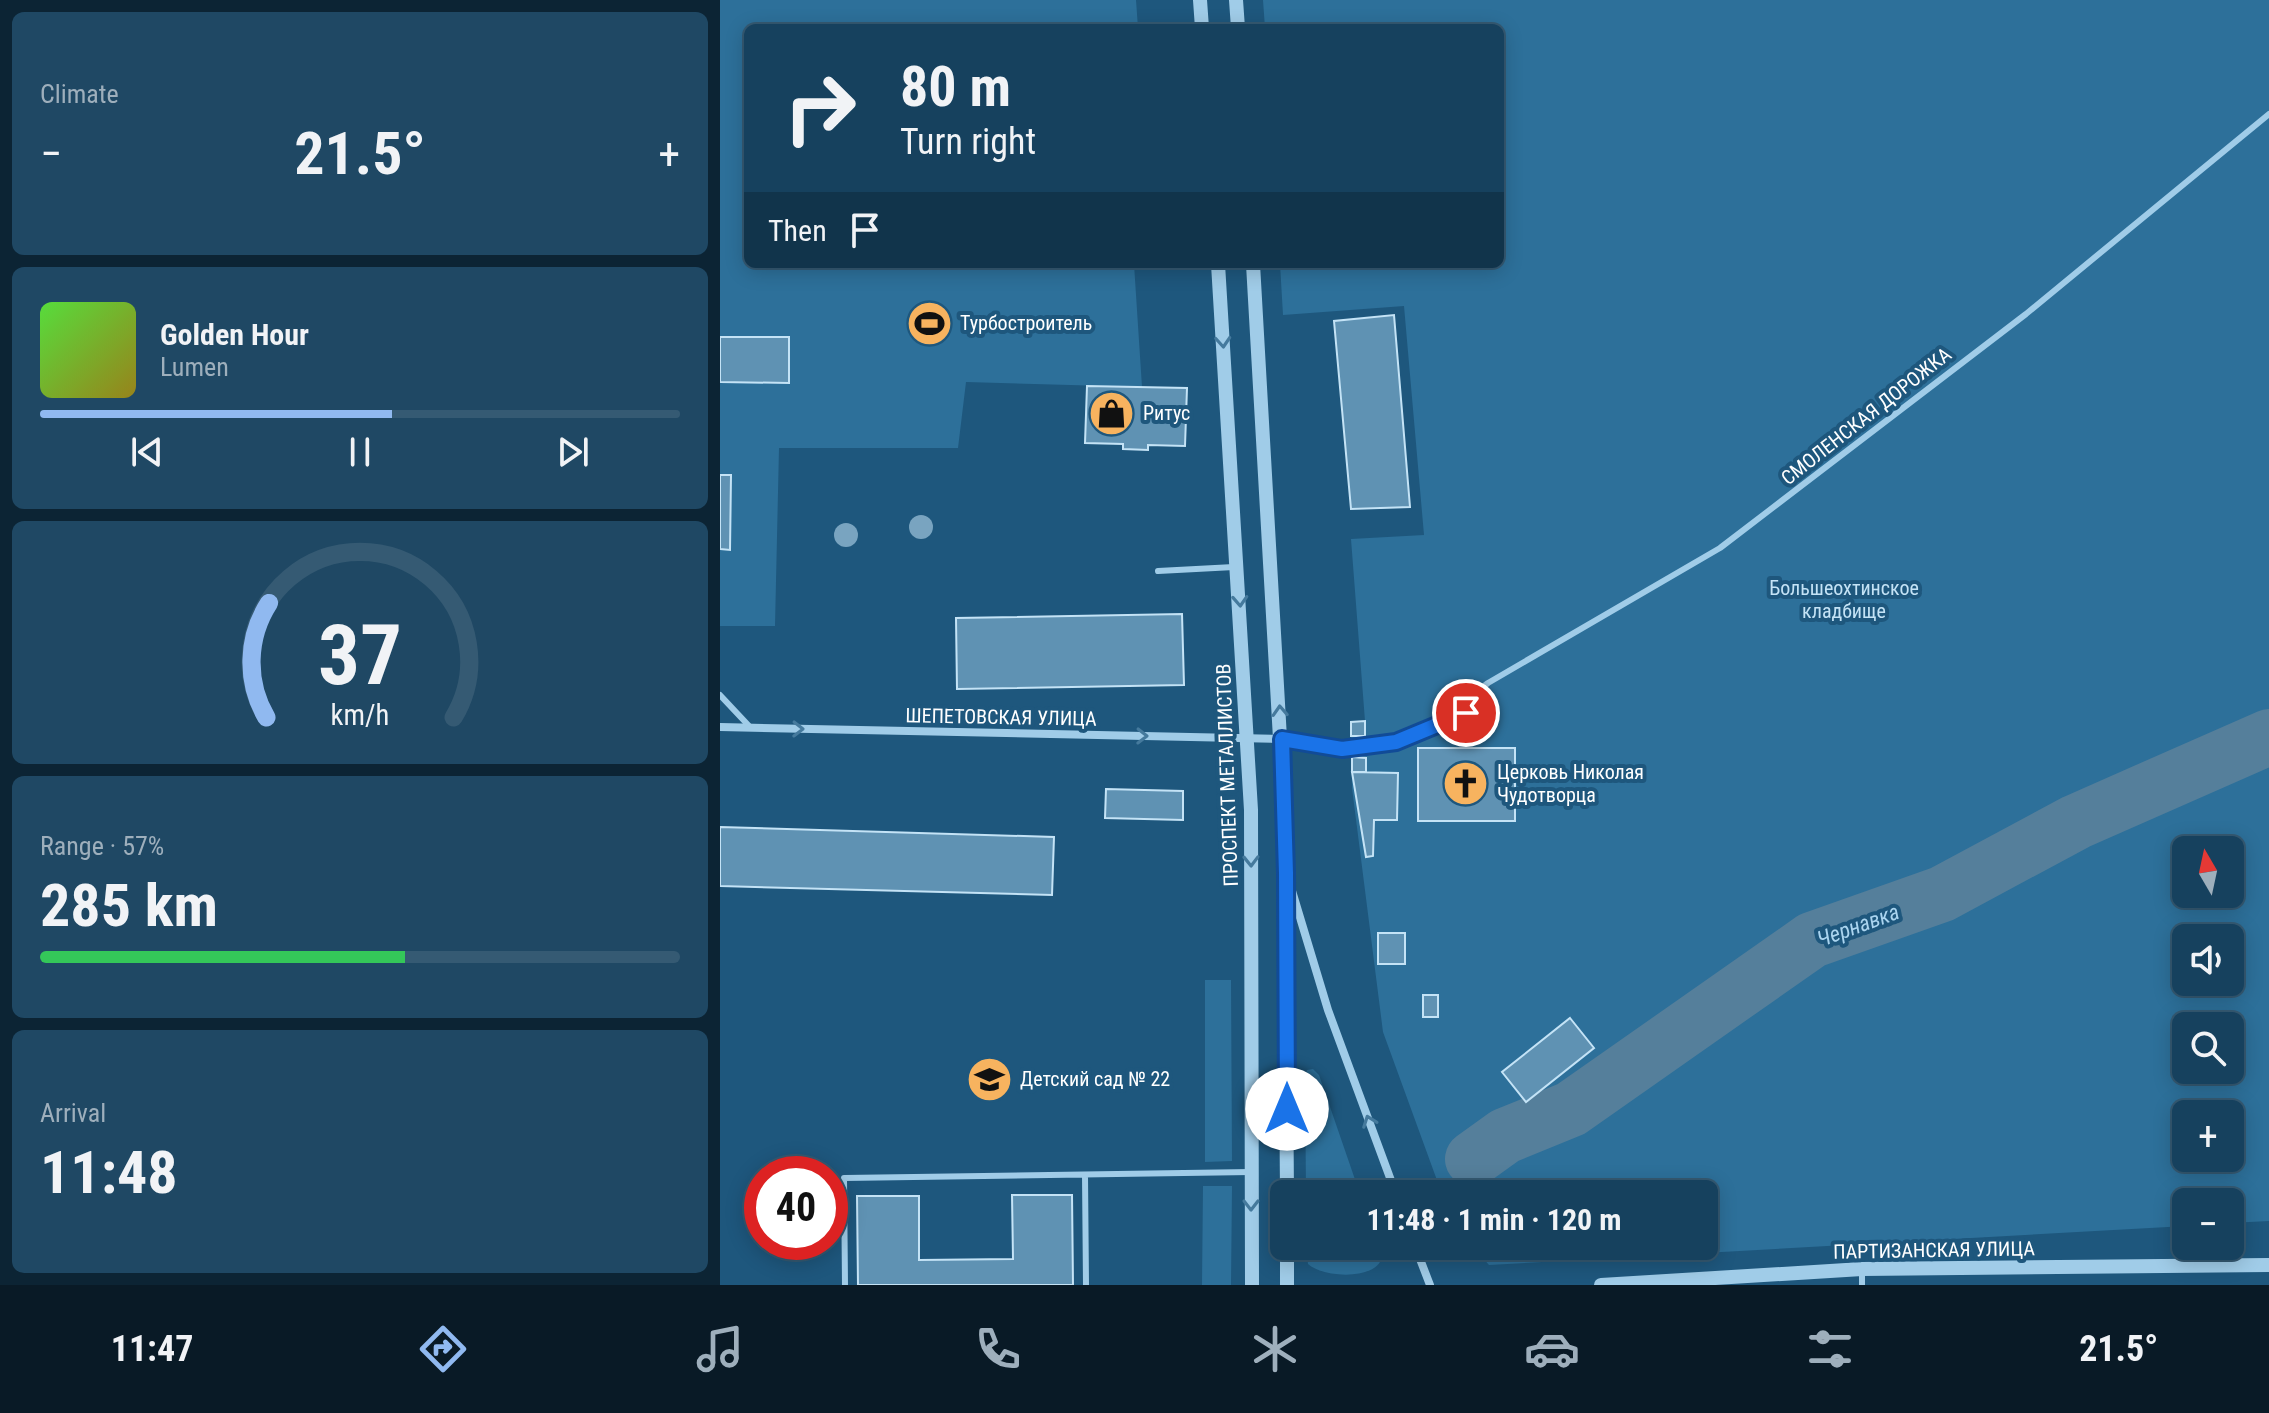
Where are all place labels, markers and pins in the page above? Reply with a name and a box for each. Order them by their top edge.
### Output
sports icon: Турбостроитель [905,299,953,347]
place label: Турбостроитель [960,311,1092,335]
shop icon: Ритус [1088,389,1136,437]
place label: Ритус [1143,401,1190,425]
pin [1432,679,1500,747]
church icon: Церковь Николая Чудотворца [1442,760,1490,808]
place label: Церковь Николая Чудотворца [1497,760,1644,807]
school or university icon: Детский сад № 22 [965,1055,1013,1103]
place label: Детский сад № 22 [1020,1067,1170,1091]

